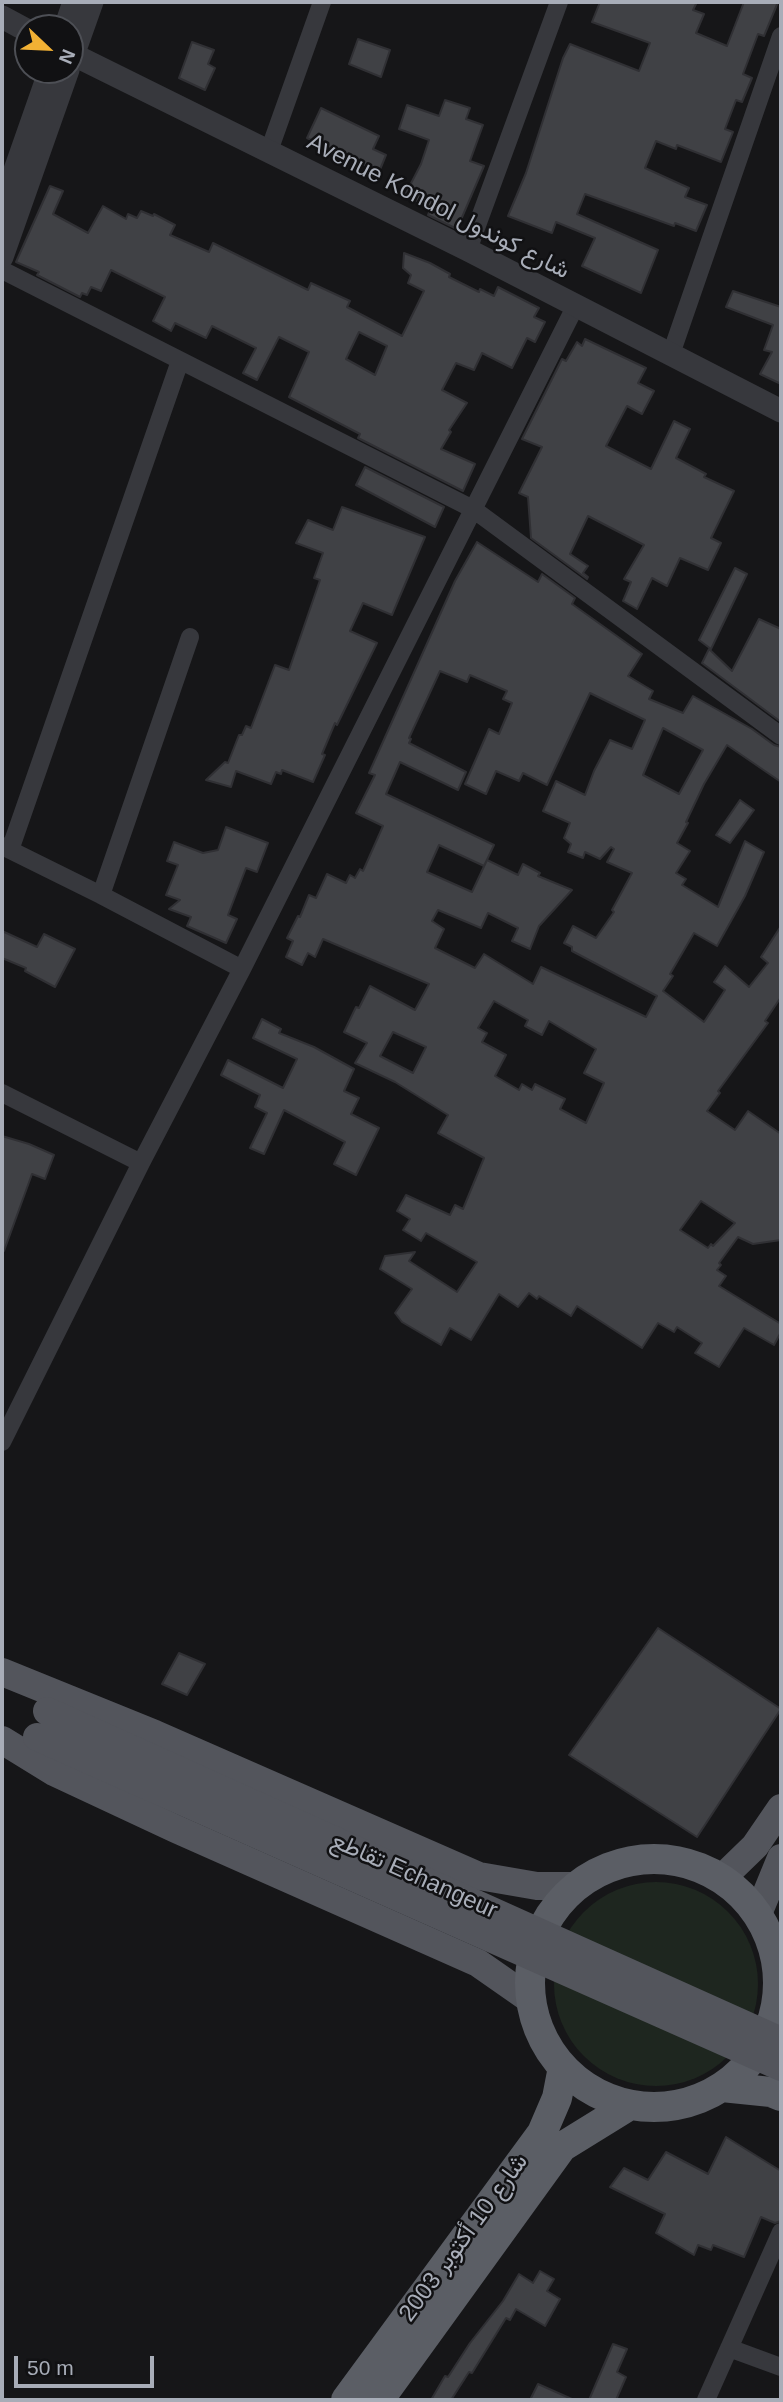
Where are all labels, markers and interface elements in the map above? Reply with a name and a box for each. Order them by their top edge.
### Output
north arrow [14,14,84,84]
text: N [55,46,79,67]
street label: Avenue Kondol شارع كوندول [302,128,574,286]
street label: تقاطع Echangeur [326,1826,502,1926]
street label: شارع 10 أكتوبر 2003 [394,2149,534,2327]
scale bar [18,2342,158,2386]
text: 50 m [27,2356,74,2379]

